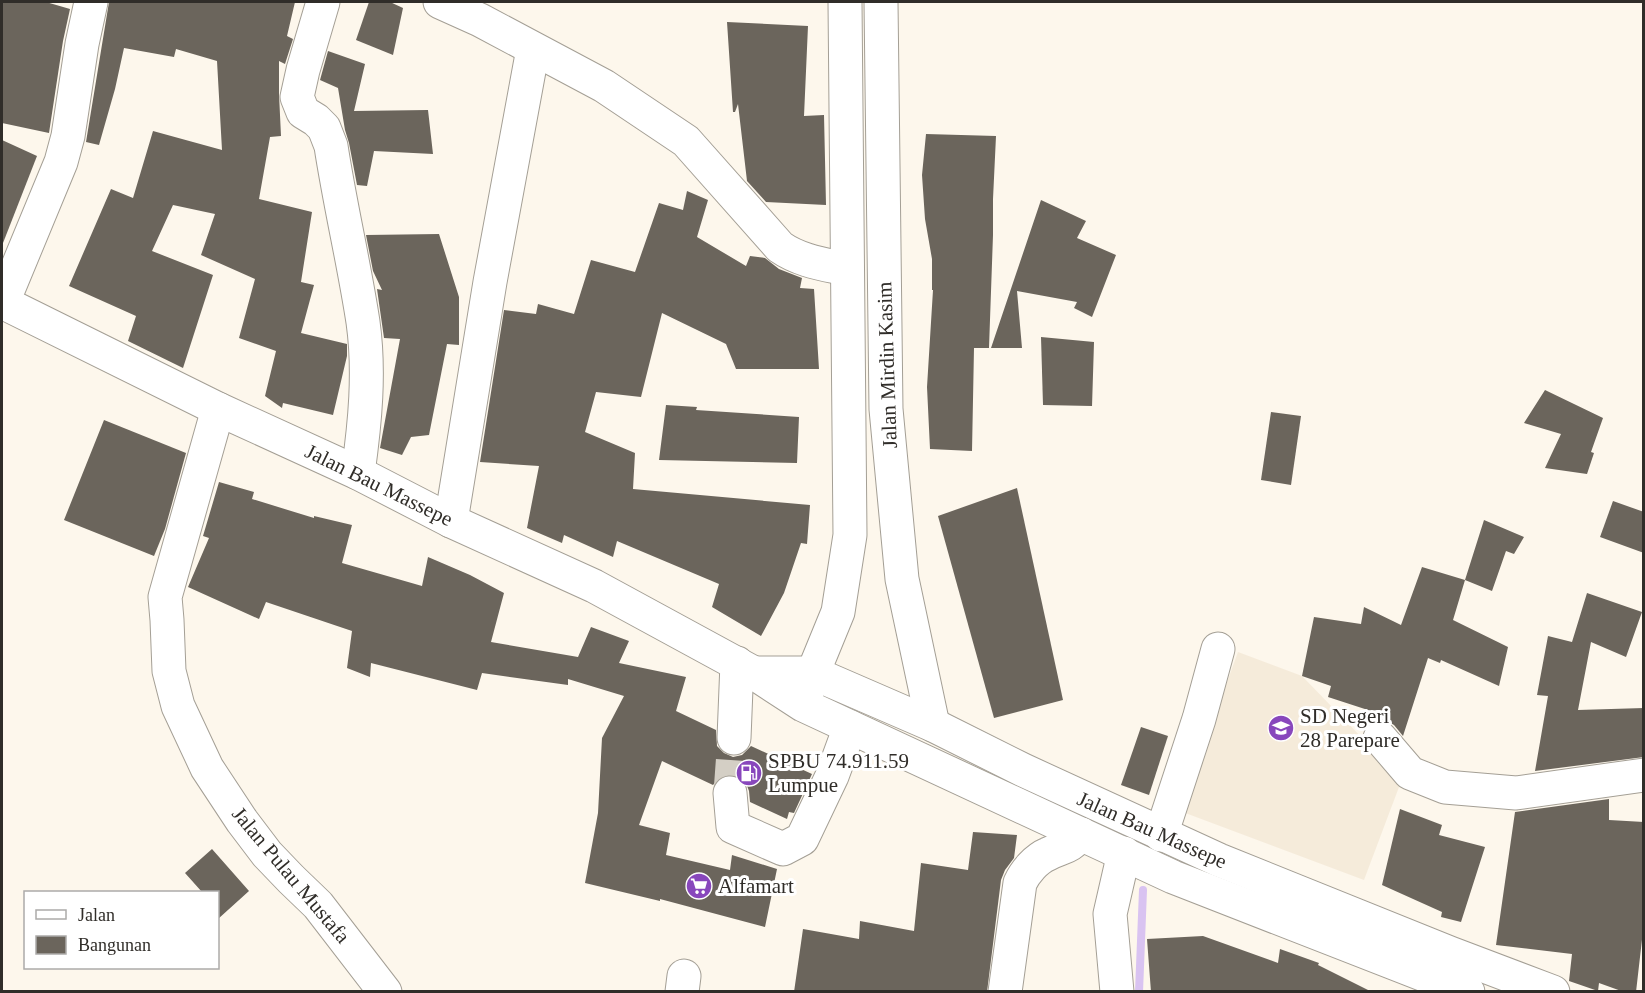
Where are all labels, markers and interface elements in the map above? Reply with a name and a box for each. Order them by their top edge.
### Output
street label: Jalan Mirdin Kasim [872,281,902,449]
street label: Jalan Bau Massepe [301,439,457,531]
place label: SD Negeri 28 Parepare [1300,704,1400,752]
school or university icon: SD Negeri 28 Parepare [1266,713,1296,743]
place label: SPBU 74.911.59 Lumpue [768,749,909,797]
fuel station icon: SPBU 74.911.59 Lumpue [734,758,764,788]
street label: Jalan Bau Massepe [1074,786,1230,874]
street label: Jalan Pulau Mustafa [227,802,355,948]
supermarket icon: Alfamart [684,871,714,901]
place label: Alfamart [718,874,794,898]
legend [24,891,219,969]
text: Jalan [78,905,115,925]
text: Bangunan [78,935,151,955]

